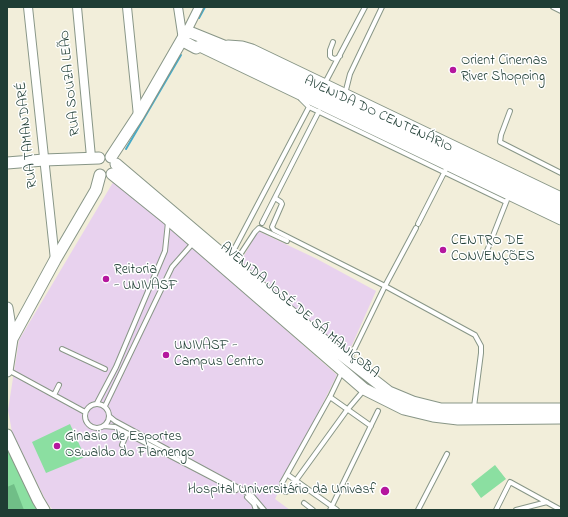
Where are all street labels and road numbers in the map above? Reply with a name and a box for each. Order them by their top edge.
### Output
street label: RUA SOUZA LEÃO [57,29,85,137]
street label: AVENIDA DO CENTENÁRIO [301,73,455,157]
street label: RUA TAMANDARÉ [14,81,42,189]
street label: AVENIDA JOSÉ DE SÁ MANIÇOBA [216,239,382,383]

